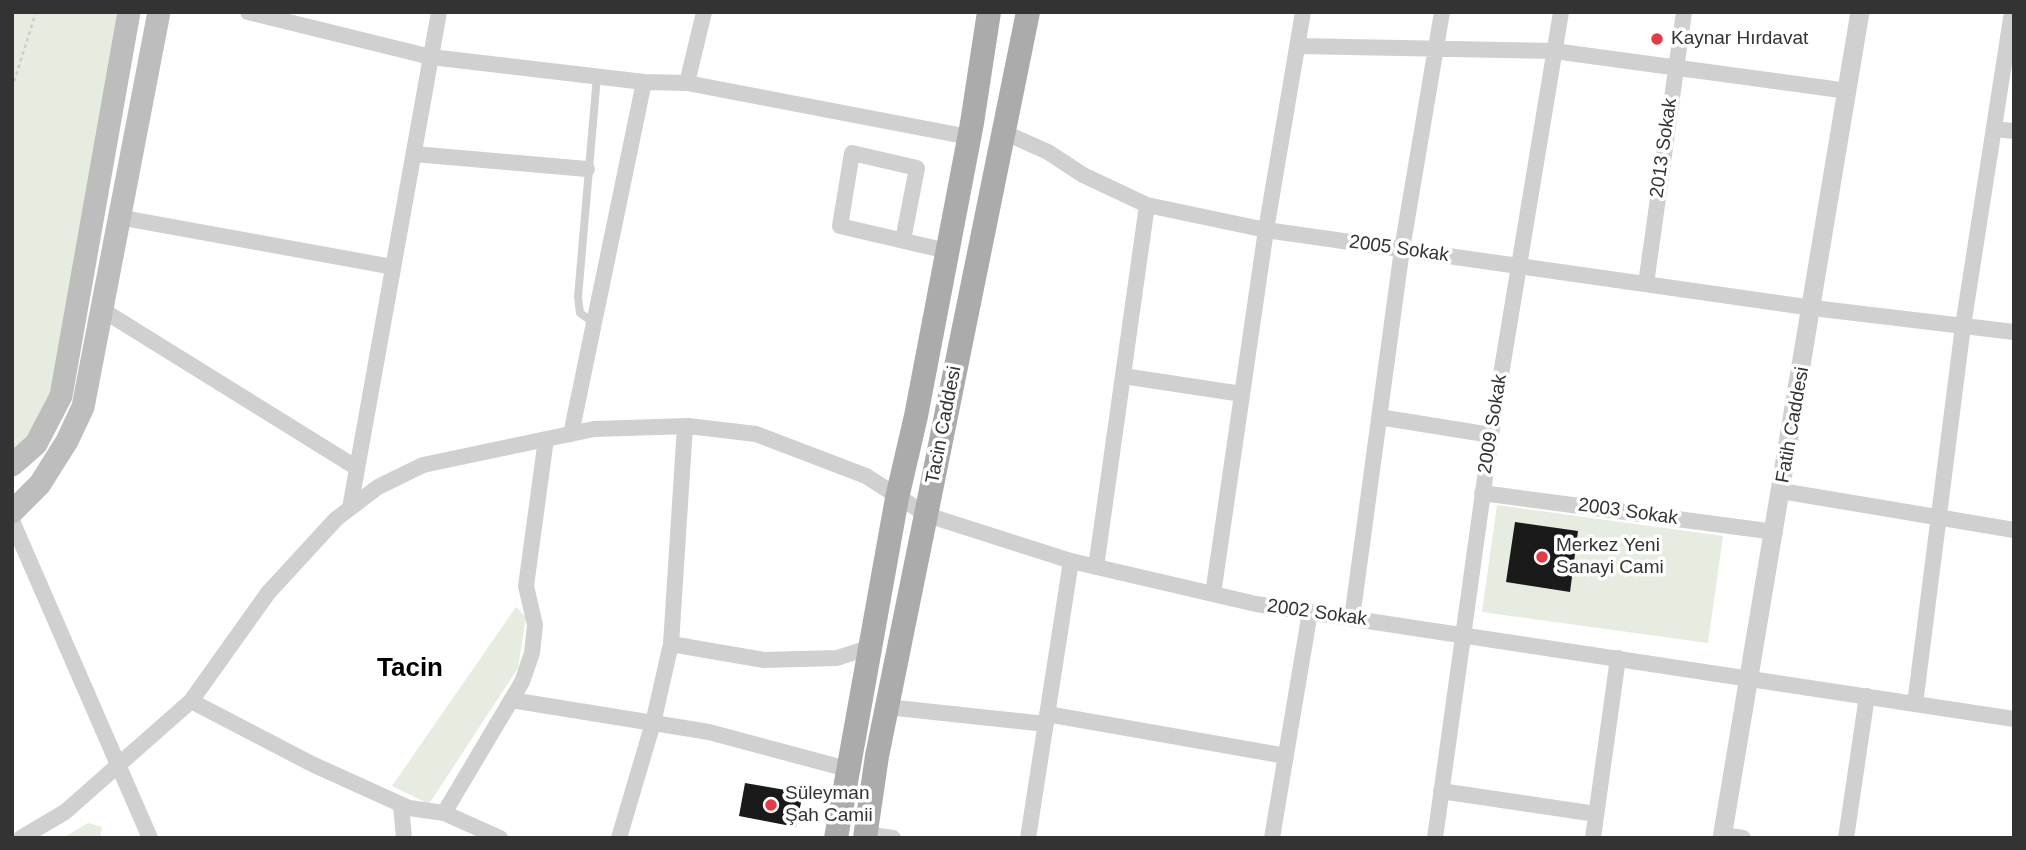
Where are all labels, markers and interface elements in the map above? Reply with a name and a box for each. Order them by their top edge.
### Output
place label: Kaynar Hırdavat [1671,28,1808,50]
marker: Kaynar Hırdavat [1649,31,1665,47]
street label: 2013 Sokak [1646,97,1682,199]
street label: 2005 Sokak [1348,231,1450,267]
street label: Tacin Caddesi [921,364,967,486]
street label: Fatih Caddesi [1772,365,1814,485]
street label: 2009 Sokak [1474,373,1512,475]
street label: 2003 Sokak [1577,494,1679,530]
place label: Merkez Yeni Sanayi Cami [1556,535,1664,579]
marker: Merkez Yeni Sanayi Cami [1534,549,1550,565]
street label: 2002 Sokak [1266,595,1368,631]
district label: Tacin [377,653,443,685]
place label: Süleyman Şah Camii [785,783,873,827]
marker: Süleyman Şah Camii [763,797,779,813]

